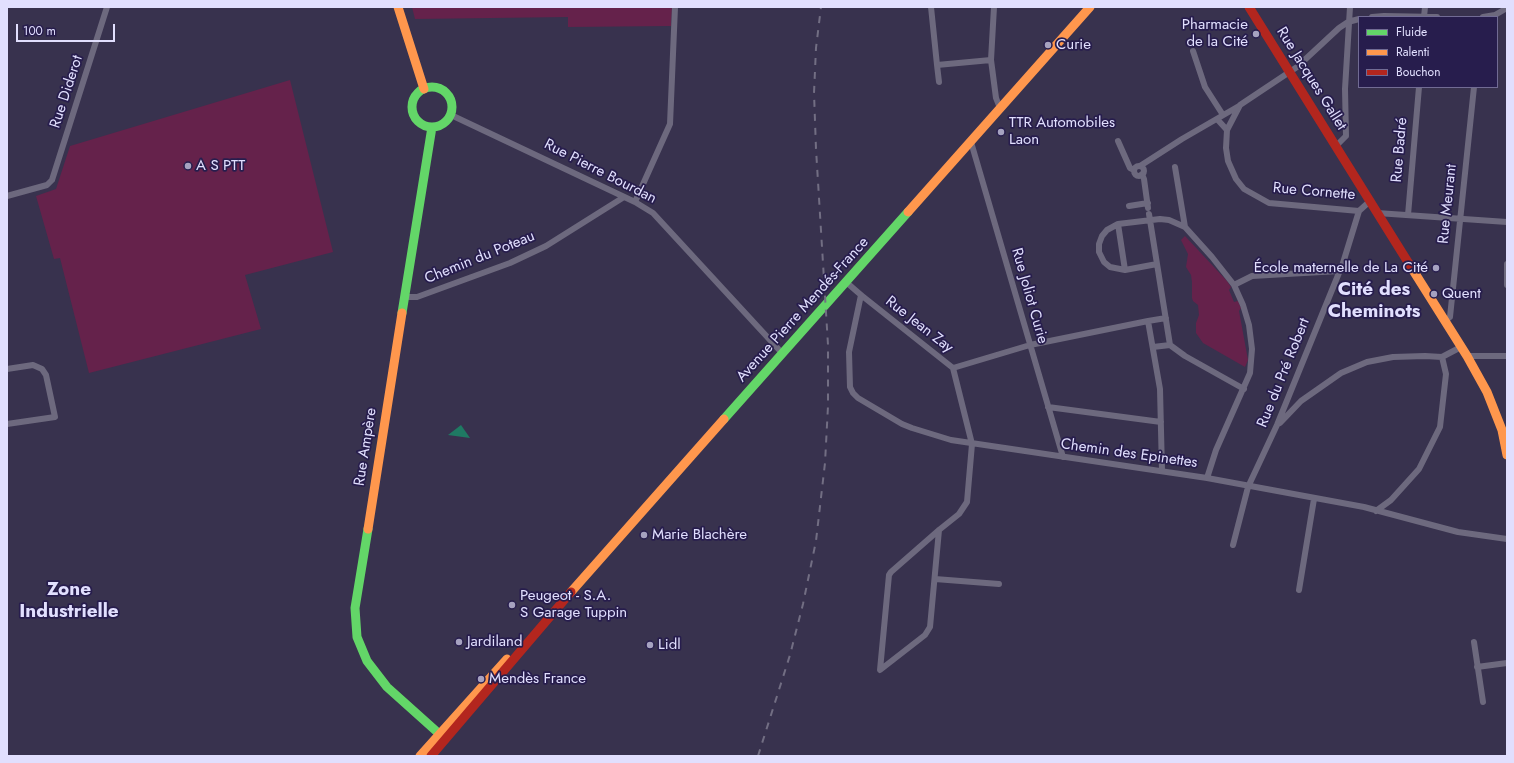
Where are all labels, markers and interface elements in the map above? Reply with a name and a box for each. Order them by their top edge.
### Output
scale bar [18,16,117,42]
place label: Pharmacie de la Cité [1182,16,1248,51]
legend [1358,16,1498,88]
text: 100 m [23,22,56,40]
text: Fluide [1396,23,1427,41]
street label: Rue Jacques Gallet [1272,24,1350,134]
marker: Pharmacie de la Cité [1251,29,1261,39]
place label: Curie [1056,36,1091,54]
marker: Curie [1043,40,1053,50]
text: Ralenti [1396,43,1430,61]
street label: Rue Diderot [47,53,87,131]
text: Bouchon [1396,63,1440,81]
place label: TTR Automobiles Laon [1009,114,1115,149]
street label: Rue Badré [1388,117,1412,183]
marker: TTR Automobiles Laon [996,127,1006,137]
street label: Rue Pierre Bourdan [541,136,659,208]
place label: A S PTT [196,157,245,175]
marker: A S PTT [183,161,193,171]
street label: Rue Meurant [1435,163,1461,245]
street label: Rue Cornette [1272,179,1356,205]
street label: Chemin du Poteau [422,228,538,288]
street label: Avenue Pierre Mendés-France [733,234,873,386]
street label: Rue Joliot Curie [1007,246,1051,346]
place label: École maternelle de La Cité [1254,259,1428,277]
marker: École maternelle de La Cité [1431,263,1441,273]
district label: Cité des Cheminots [1328,279,1420,323]
place label: Quent [1442,285,1481,303]
marker: Quent [1429,289,1439,299]
street label: Rue Jean Zay [881,293,957,357]
street label: Rue du Pré Robert [1254,316,1314,430]
street label: Rue Ampère [351,407,381,487]
street label: Chemin des Epinettes [1059,435,1199,473]
place label: Marie Blachère [652,526,747,544]
marker: Marie Blachère [639,530,649,540]
district label: Zone Industrielle [19,579,119,623]
place label: Peugeot - S.A. S Garage Tuppin [520,587,627,622]
marker: Peugeot - S.A. S Garage Tuppin [507,600,517,610]
place label: Jardiland [467,633,522,651]
place label: Lidl [658,636,681,654]
marker: Jardiland [454,637,464,647]
marker: Lidl [645,640,655,650]
place label: Mendès France [489,670,586,688]
marker: Mendès France [476,674,486,684]

